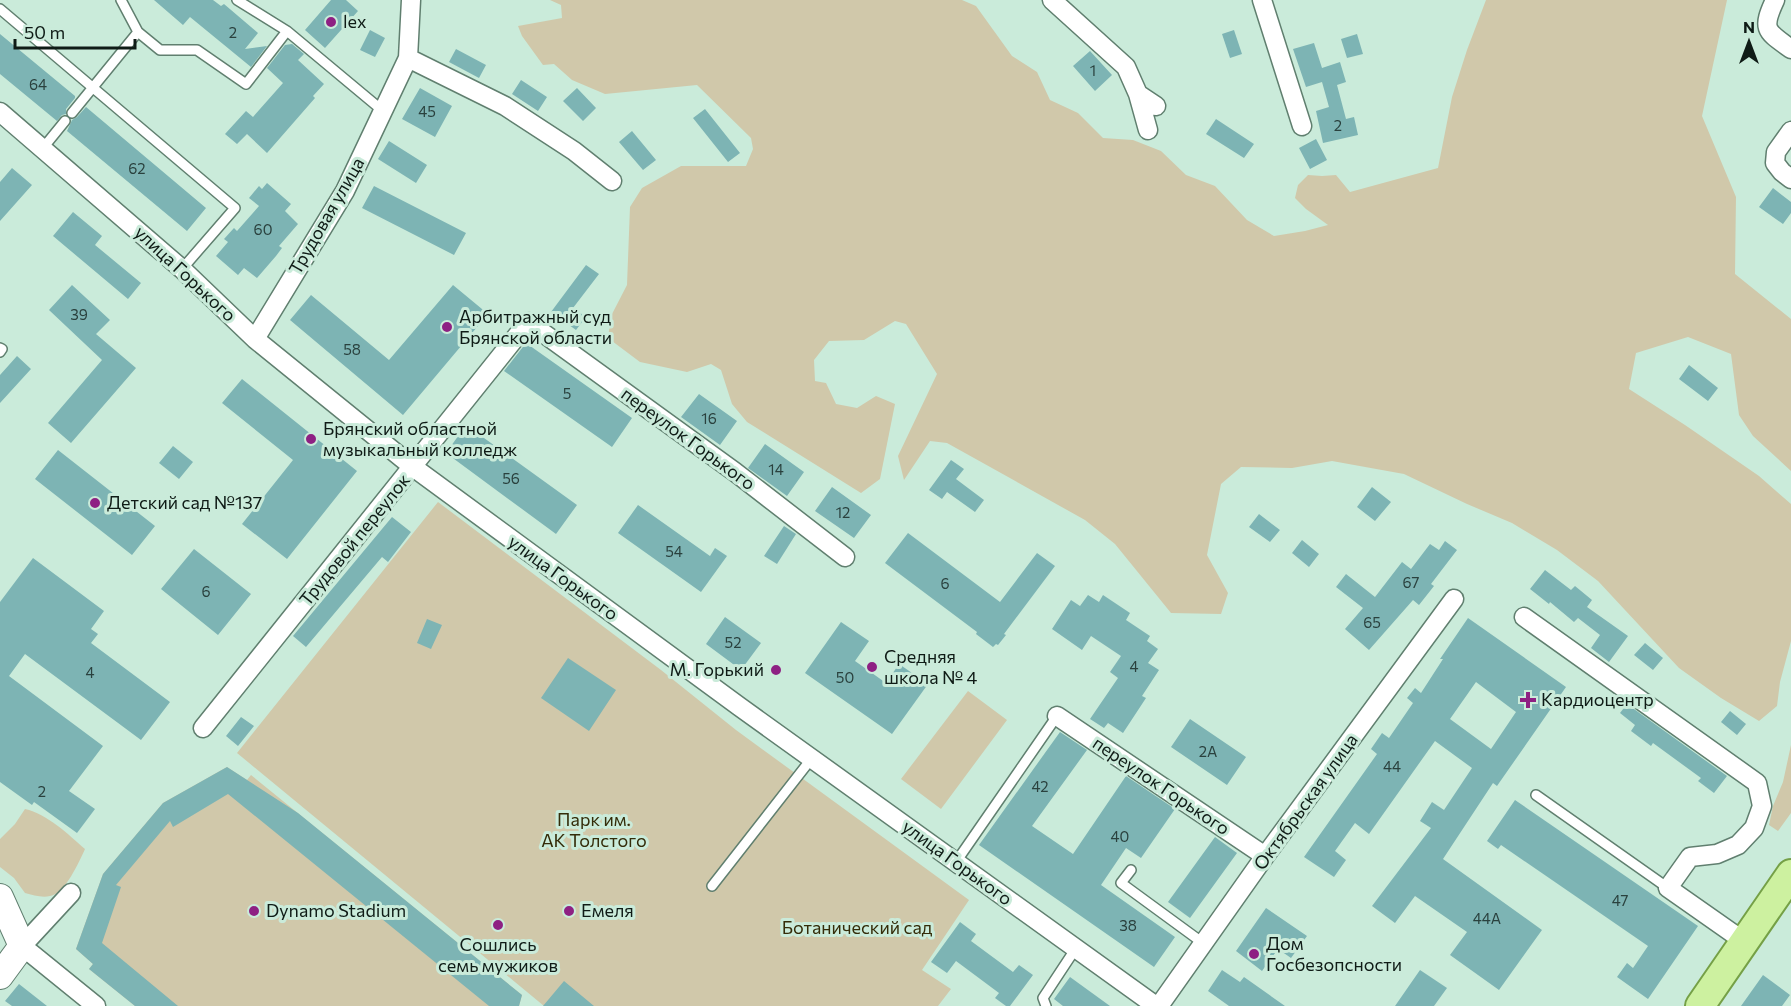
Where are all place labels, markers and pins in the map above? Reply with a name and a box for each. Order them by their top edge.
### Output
place label: lex [343,10,367,32]
marker: lex [324,15,338,29]
place label: Арбитражный суд Брянской области [459,305,612,348]
marker: Арбитражный суд Брянской области [440,320,454,334]
place label: Брянский областной музыкальный колледж [323,417,517,460]
marker: Брянский областной музыкальный колледж [304,432,318,446]
place label: Детский сад №137 [107,491,262,513]
marker: Детский сад №137 [88,496,102,510]
place label: Средняя школа № 4 [884,645,978,688]
place label: М. Горький [669,658,764,680]
marker: Средняя школа № 4 [865,660,879,674]
marker: М. Горький [769,663,783,677]
place label: Кардиоцентр [1541,688,1654,710]
marker: Кардиоцентр [1519,691,1537,709]
place label: Dynamo Stadium [266,899,406,921]
place label: Емеля [581,899,634,921]
marker: Dynamo Stadium [247,904,261,918]
marker: Емеля [562,904,576,918]
marker: Сошлись семь мужиков [491,918,505,932]
place label: Дом Госбезопсности [1266,932,1402,975]
place label: Сошлись семь мужиков [438,933,558,976]
marker: Дом Госбезопсности [1247,947,1261,961]

